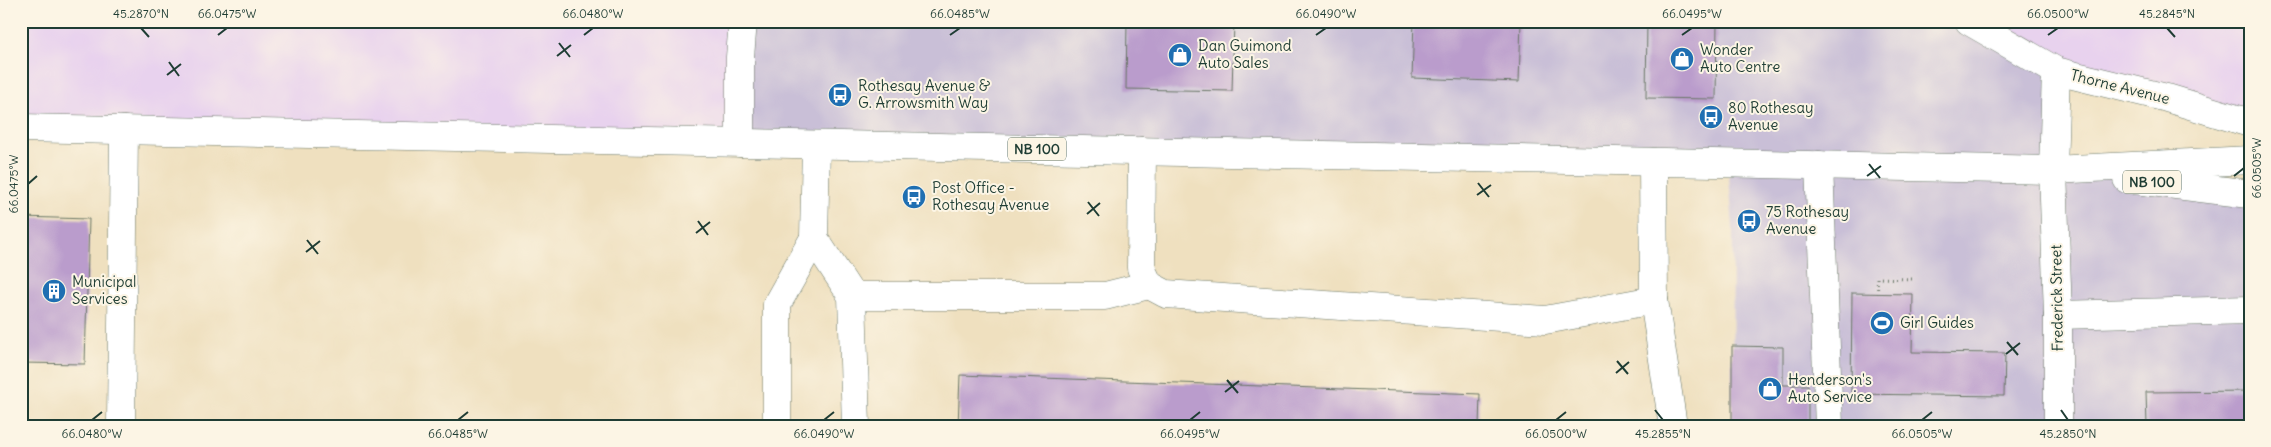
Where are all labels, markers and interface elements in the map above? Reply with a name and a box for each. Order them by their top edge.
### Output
text: 45.2870°N [113,6,169,21]
text: 66.0475°W [198,6,256,21]
text: 66.0480°W [563,6,624,21]
text: 66.0485°W [930,6,990,21]
text: 66.0490°W [1296,6,1357,21]
text: 66.0495°W [1662,6,1722,21]
text: 66.0500°W [2027,6,2089,21]
text: 45.2845°N [2139,6,2195,21]
place label: Dan Guimond Auto Sales [1198,36,1292,72]
place label: Wonder Auto Centre [1700,40,1780,76]
shop icon: Dan Guimond Auto Sales [1167,42,1193,68]
shop icon: Wonder Auto Centre [1669,46,1695,72]
street label: Thorne Avenue [2068,65,2172,108]
place label: Rothesay Avenue & G. Arrowsmith Way [858,76,991,112]
bus stop icon: Rothesay Avenue & G. Arrowsmith Way [827,82,853,108]
place label: 80 Rothesay Avenue [1728,98,1813,134]
bus stop icon: 80 Rothesay Avenue [1698,104,1724,130]
text: 66.0505°W [2249,137,2264,198]
road number: NB 100 [1008,138,1066,160]
text: 66.0475°W [6,155,21,213]
road number: NB 100 [2123,170,2181,193]
place label: Post Office - Rothesay Avenue [932,178,1049,214]
bus stop icon: Post Office - Rothesay Avenue [901,184,927,210]
place label: 75 Rothesay Avenue [1766,202,1849,238]
bus stop icon: 75 Rothesay Avenue [1736,208,1762,234]
street label: Frederick Street [2046,244,2067,352]
place label: Municipal Services [72,272,136,308]
building icon: Municipal Services [41,278,67,304]
sports icon: Girl Guides [1869,310,1895,336]
place label: Girl Guides [1900,313,1974,332]
place label: Henderson's Auto Service [1788,370,1872,406]
shop icon: Henderson's Auto Service [1757,376,1783,402]
text: 66.0480°W [62,426,123,441]
text: 66.0485°W [428,426,488,441]
text: 66.0490°W [794,426,855,441]
text: 66.0495°W [1160,426,1220,441]
text: 66.0500°W [1525,426,1587,441]
text: 45.2855°N [1635,426,1691,441]
text: 66.0505°W [1892,426,1953,441]
text: 45.2850°N [2040,426,2096,441]

